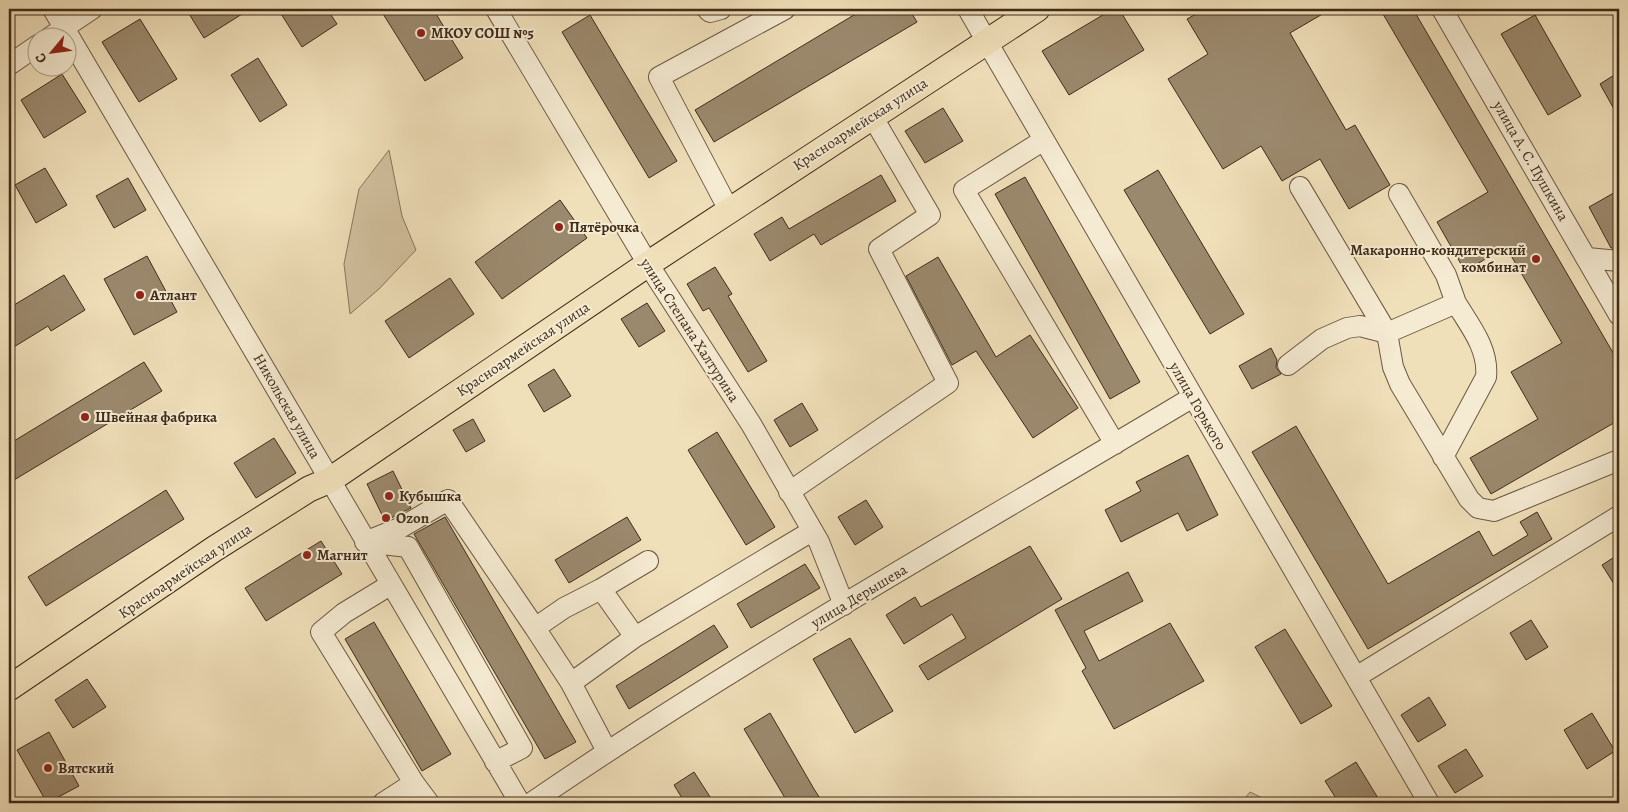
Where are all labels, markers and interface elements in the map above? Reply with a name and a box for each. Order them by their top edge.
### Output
place label: МКОУ СОШ №5 [431,23,534,43]
marker: МКОУ СОШ №5 [415,27,427,39]
north arrow [28,28,78,78]
text: С [30,49,51,66]
street label: Красноармейская улица [789,73,931,175]
street label: улица А. С. Пушкина [1488,97,1574,225]
place label: Пятёрочка [569,217,640,237]
marker: Пятёрочка [553,221,565,233]
place label: Макаронно-кондитерский комбинат [1350,240,1526,277]
street label: улица Степана Халтурина [635,253,744,406]
marker: Макаронно-кондитерский комбинат [1530,253,1542,265]
place label: Атлант [149,285,197,305]
marker: Атлант [134,289,146,301]
street label: Красноармейская улица [452,297,594,401]
street label: Никольская улица [249,350,325,462]
street label: улица Горького [1164,357,1231,454]
place label: Швейная фабрика [95,407,218,427]
marker: Швейная фабрика [79,411,91,423]
place label: Кубышка [399,486,462,506]
marker: Кубышка [383,490,395,502]
place label: Ozon [396,508,430,528]
marker: Ozon [380,512,392,524]
street label: Красноармейская улица [114,519,256,623]
place label: Магнит [317,545,368,565]
marker: Магнит [301,549,313,561]
street label: улица Дерышева [806,559,911,633]
place label: Вятский [58,758,114,778]
marker: Вятский [42,762,54,774]

